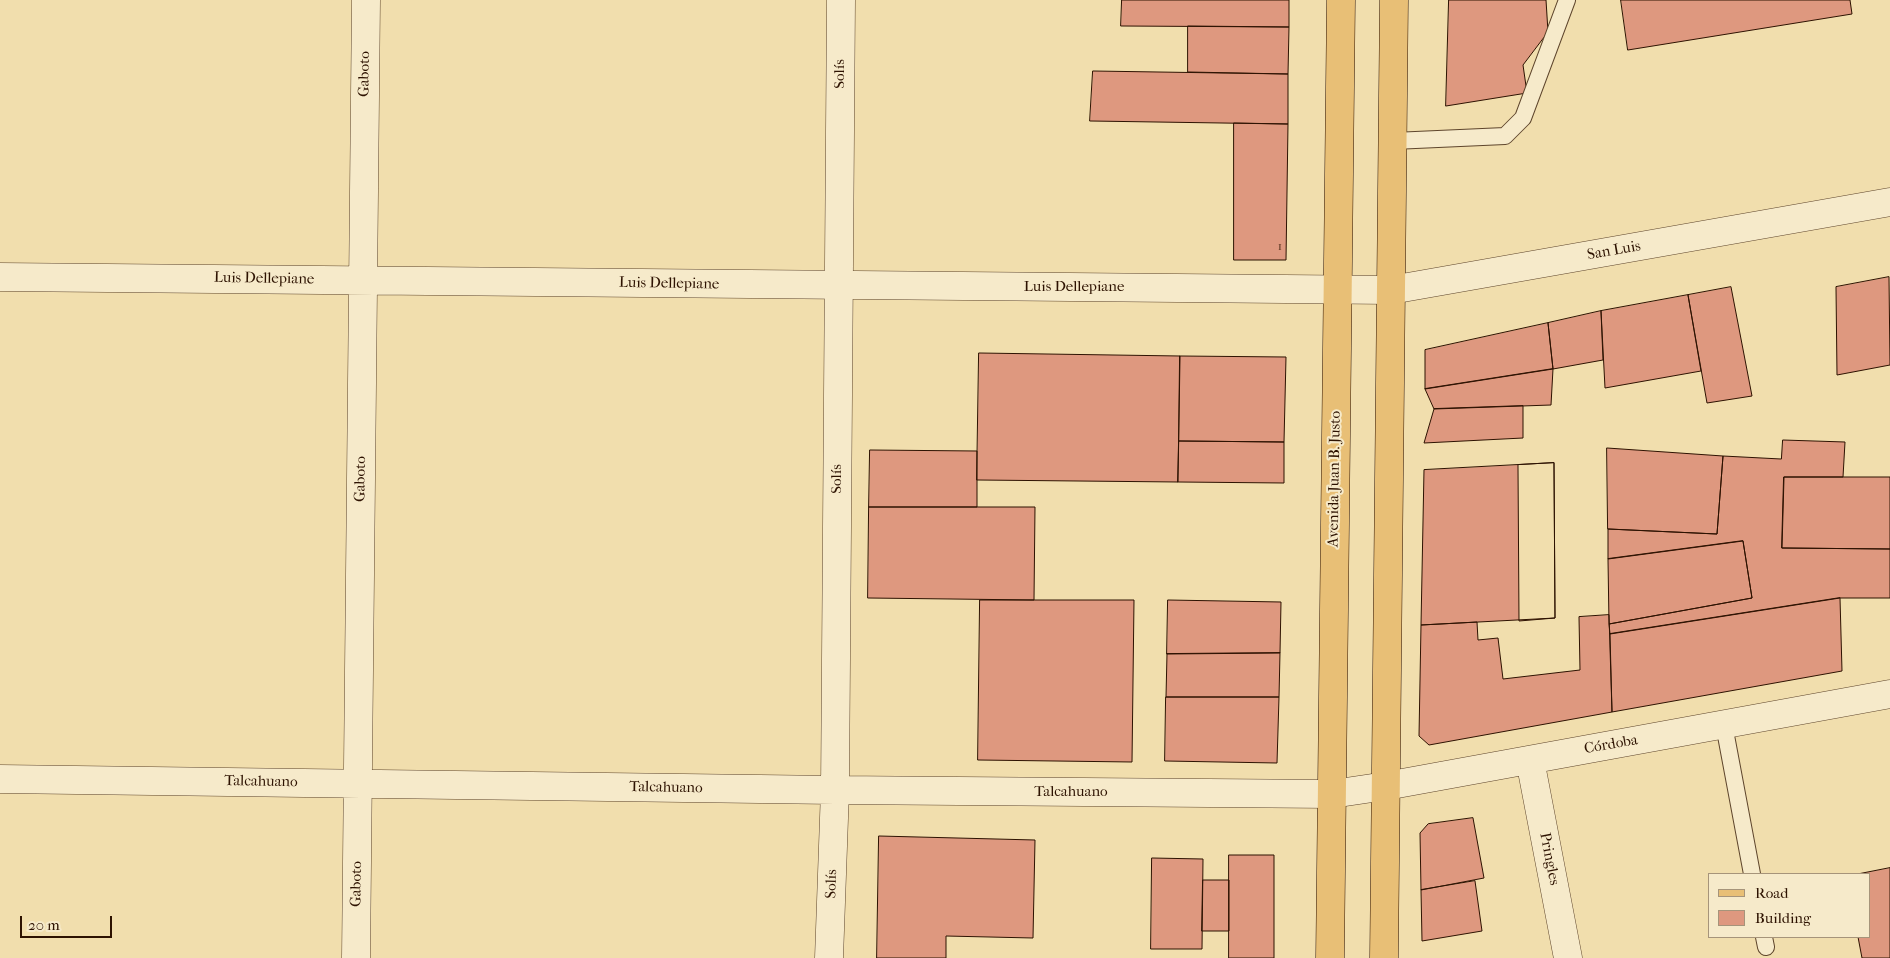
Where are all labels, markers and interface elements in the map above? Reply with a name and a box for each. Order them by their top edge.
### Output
street label: Gaboto [356,51,374,97]
street label: Solís [831,59,849,89]
street label: San Luis [1586,237,1642,265]
house number: 1 [1278,240,1282,254]
street label: Luis Dellepiane [214,269,314,289]
street label: Luis Dellepiane [619,274,719,294]
street label: Luis Dellepiane [1024,278,1124,296]
street label: Avenida Juan B. Justo [1325,411,1345,547]
street label: Gaboto [352,456,370,502]
street label: Solís [828,464,846,494]
street label: Córdoba [1583,731,1639,759]
street label: Talcahuano [224,772,298,792]
street label: Talcahuano [629,778,703,798]
street label: Talcahuano [1034,783,1108,801]
street label: Pringles [1535,831,1563,887]
street label: Gaboto [348,861,366,907]
street label: Solís [822,869,842,899]
legend [1708,873,1870,938]
text: Road [1755,884,1788,902]
scale bar [22,906,115,938]
text: Building [1755,909,1811,927]
text: 20 m [28,916,60,934]

